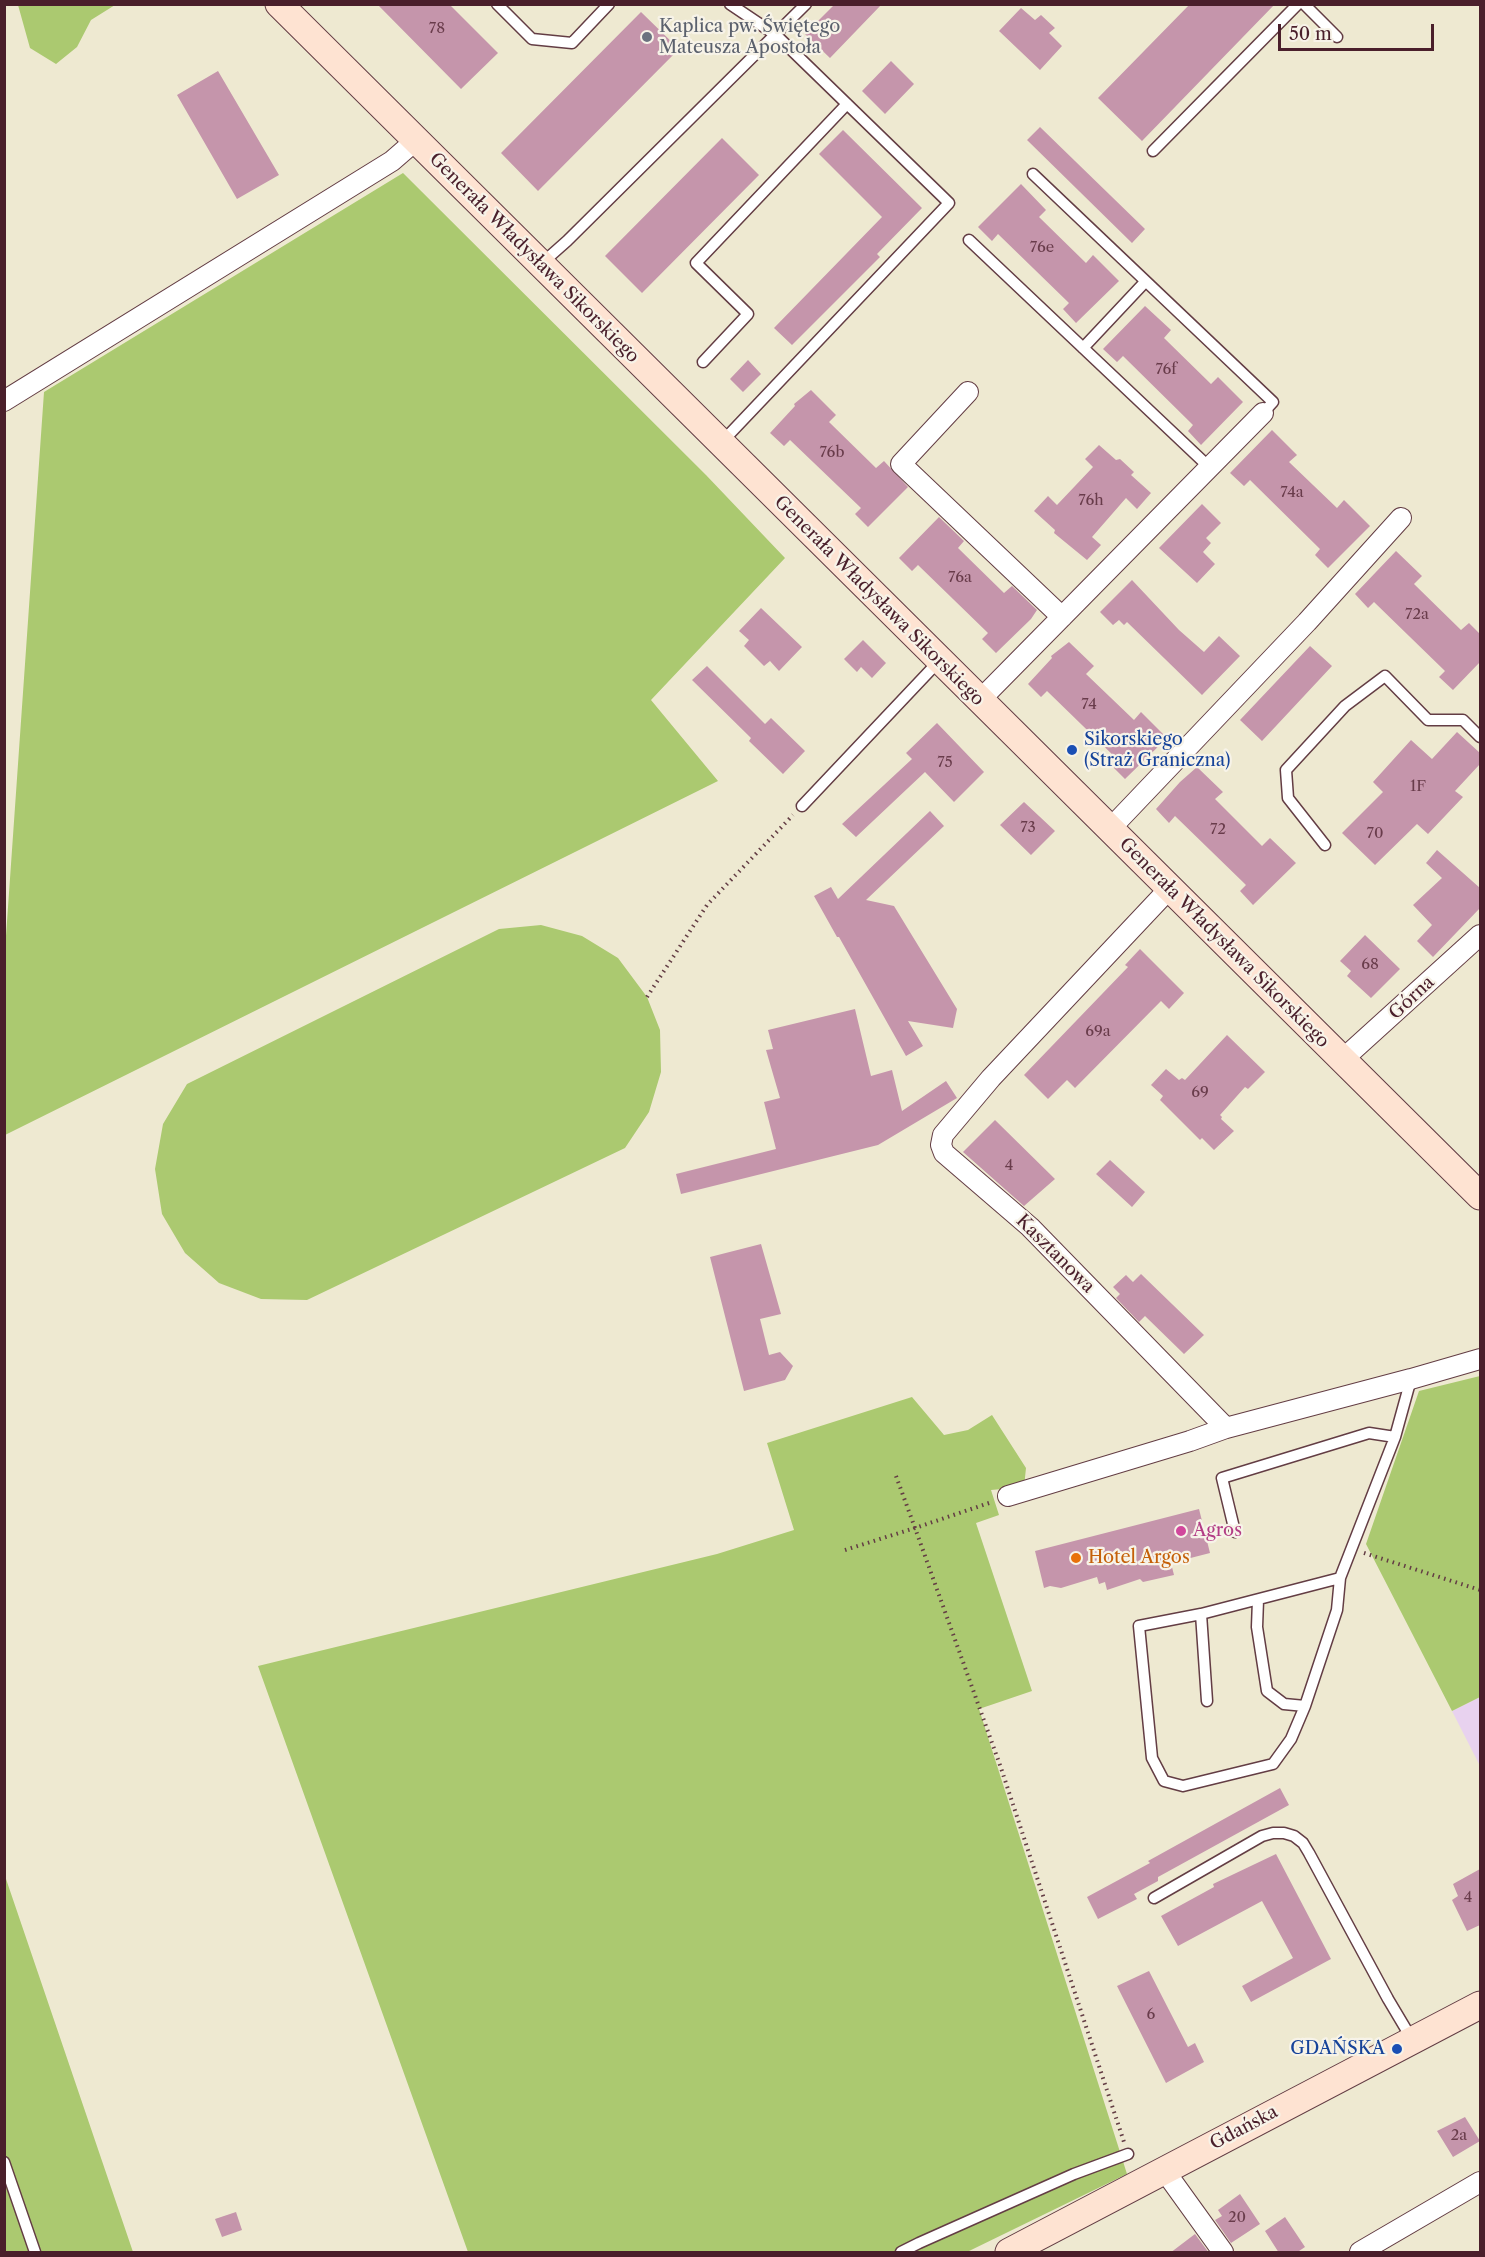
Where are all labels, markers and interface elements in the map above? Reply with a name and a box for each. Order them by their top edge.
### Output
scale bar [1281,12,1437,50]
place label: Kaplica pw. Świętego Mateusza Apostoła [659,16,840,58]
house number: 78 [429,20,445,38]
text: 50 m [1289,23,1332,45]
marker: Kaplica pw. Świętego Mateusza Apostoła [640,30,654,44]
street label: Generała Władysława Sikorskiego [425,149,643,367]
house number: 76e [1030,239,1054,257]
house number: 76f [1155,361,1177,379]
house number: 76b [820,444,844,462]
house number: 74a [1280,484,1304,502]
street label: Generała Władysława Sikorskiego [770,492,988,710]
house number: 76h [1078,492,1104,510]
house number: 76a [948,569,972,587]
house number: 72a [1405,606,1429,624]
house number: 74 [1081,696,1097,714]
place label: Sikorskiego (Straż Graniczna) [1084,729,1230,771]
marker: Sikorskiego (Straż Graniczna) [1065,743,1079,757]
house number: 75 [937,754,953,772]
house number: 1F [1410,778,1426,796]
house number: 73 [1020,819,1036,837]
house number: 72 [1210,821,1226,839]
house number: 70 [1367,825,1383,843]
street label: Generała Władysława Sikorskiego [1115,834,1333,1052]
house number: 68 [1361,956,1379,974]
street label: Górna [1385,972,1439,1024]
house number: 69a [1085,1023,1111,1041]
house number: 69 [1191,1084,1209,1102]
house number: 4 [1005,1157,1013,1175]
street label: Kasztanowa [1011,1210,1099,1298]
place label: Agros [1193,1520,1242,1542]
marker: Agros [1174,1524,1188,1538]
place label: Hotel Argos [1088,1547,1190,1569]
marker: Hotel Argos [1069,1551,1083,1565]
house number: 4 [1464,1889,1472,1907]
house number: 6 [1147,2006,1155,2024]
place label: GDAŃSKA [1290,2038,1385,2060]
marker: GDAŃSKA [1390,2042,1404,2056]
street label: Gdańska [1207,2101,1281,2155]
house number: 2a [1451,2127,1467,2145]
house number: 20 [1228,2209,1246,2227]

